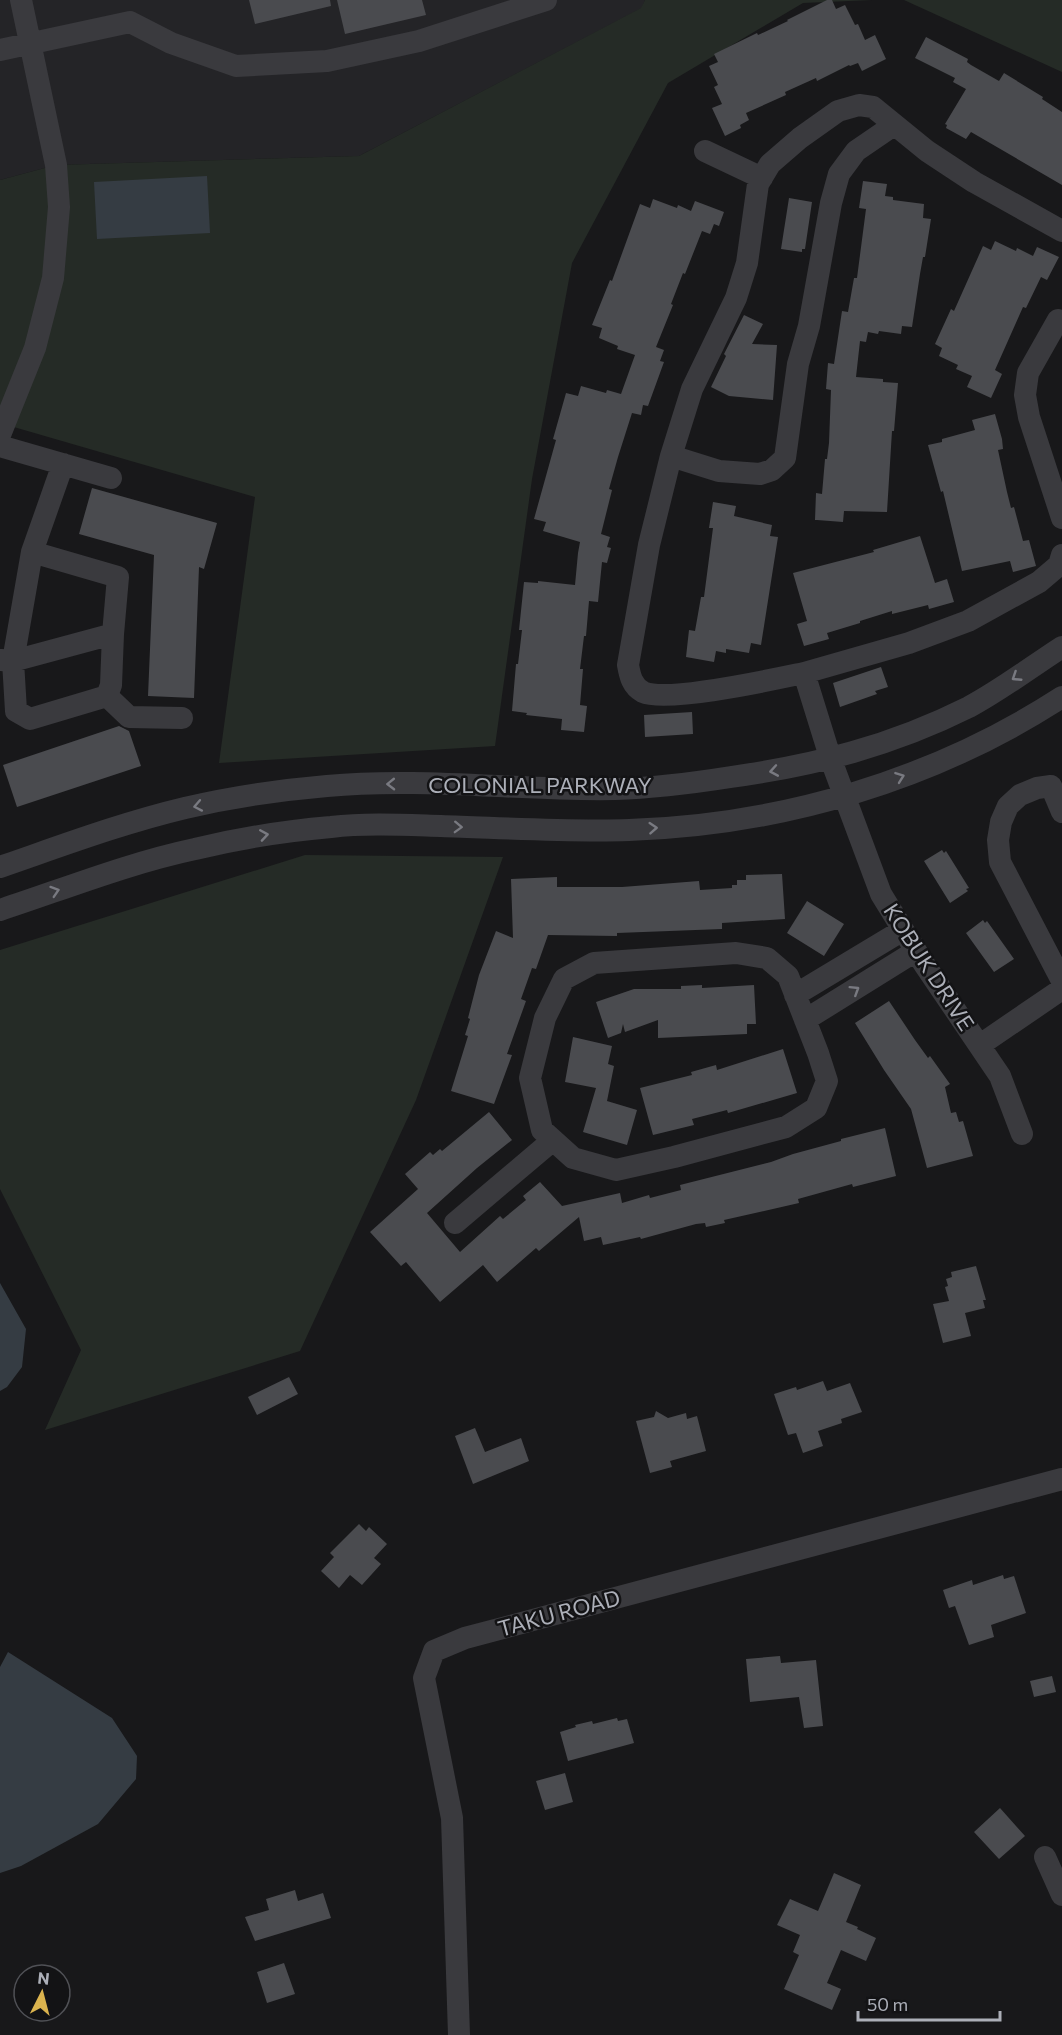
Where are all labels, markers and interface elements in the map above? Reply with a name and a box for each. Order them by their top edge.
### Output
one-way arrow [1012,669,1022,681]
one-way arrow [769,764,779,777]
street label: COLONIAL PARKWAY [428,771,652,798]
one-way arrow [895,772,905,785]
one-way arrow [386,778,395,790]
one-way arrow [193,799,203,812]
one-way arrow [454,820,463,833]
one-way arrow [648,822,658,835]
one-way arrow [259,830,268,842]
one-way arrow [50,886,60,899]
street label: KOBUK DRIVE [878,898,981,1036]
one-way arrow [848,986,859,997]
street label: TAKU ROAD [495,1583,623,1642]
north arrow [12,1963,72,2023]
text: N [37,1968,51,1988]
scale bar [858,1984,1000,2022]
text: 50 m [867,1993,908,2015]

